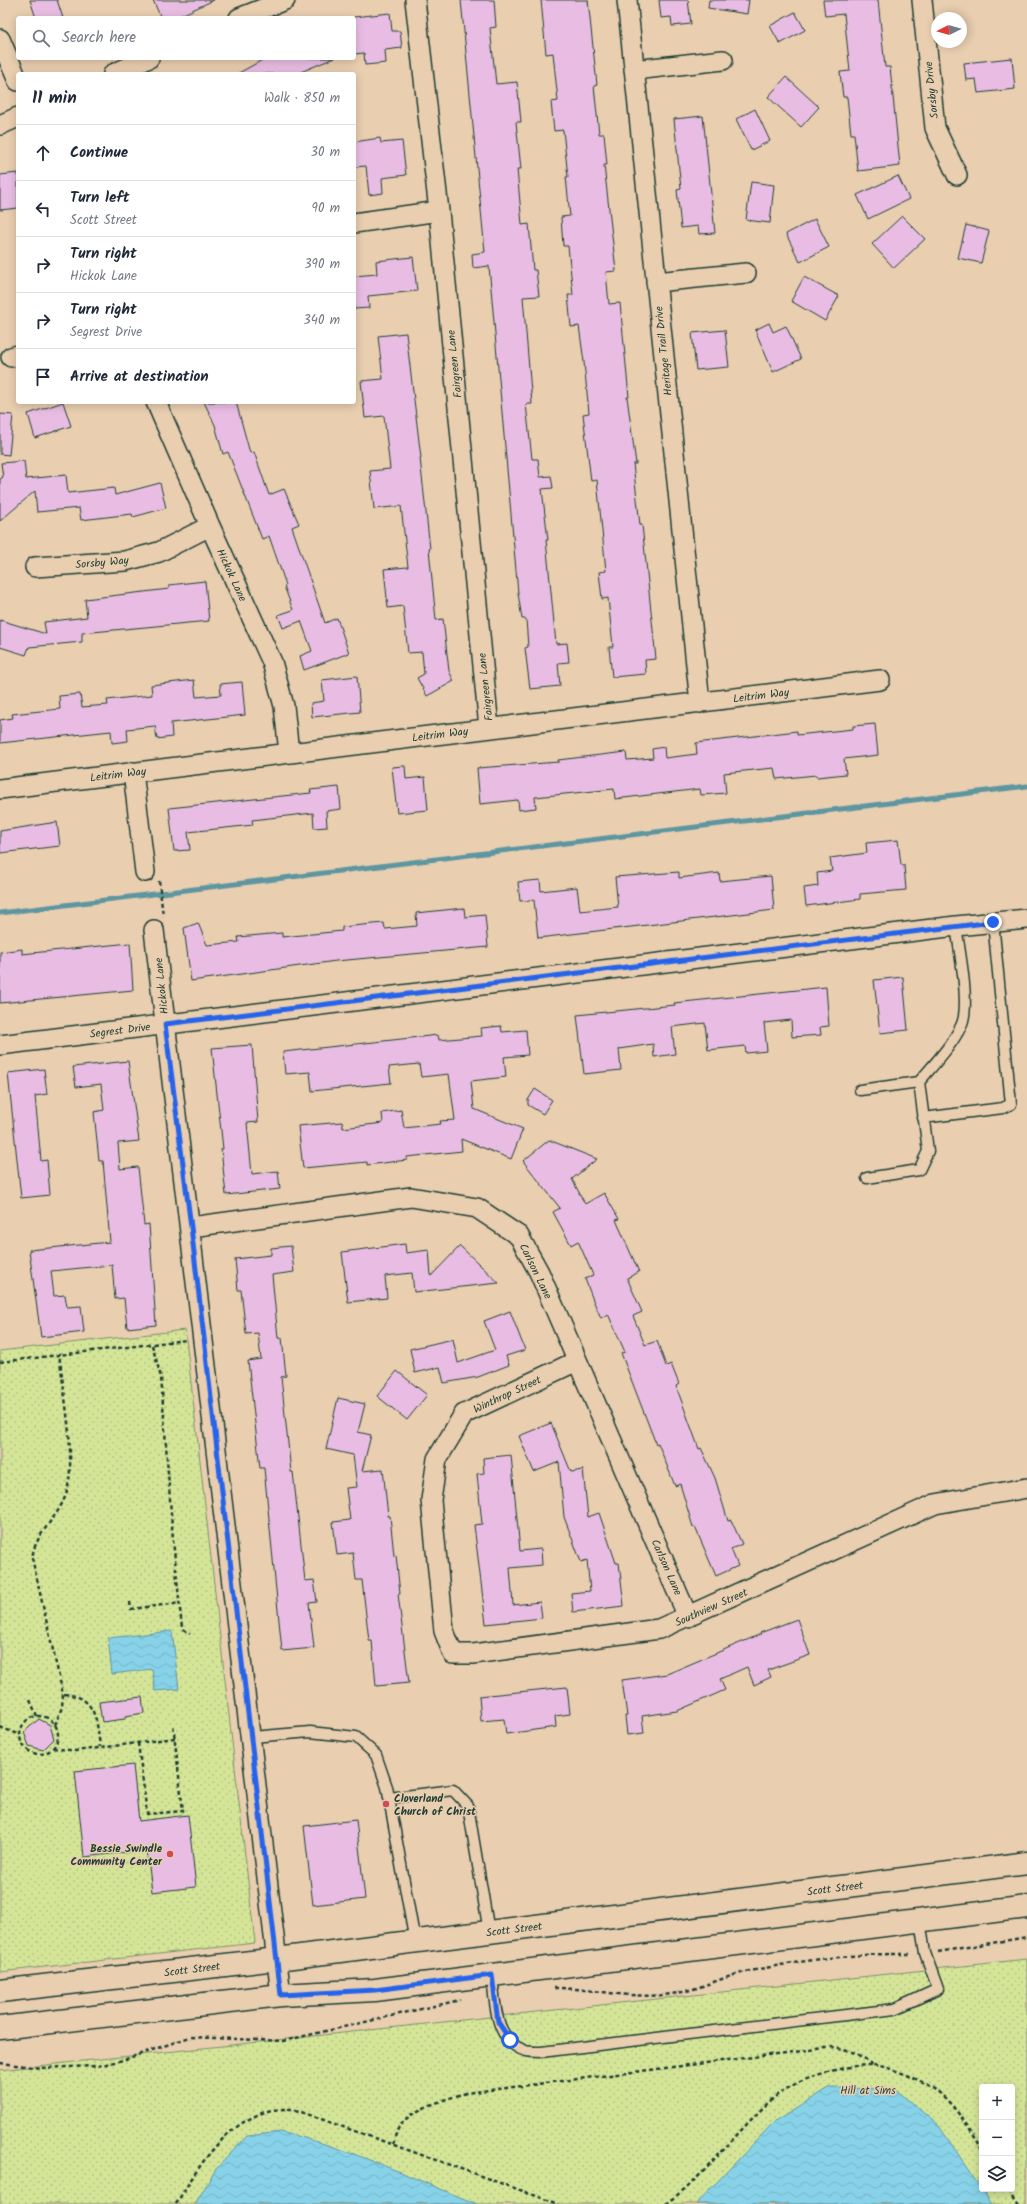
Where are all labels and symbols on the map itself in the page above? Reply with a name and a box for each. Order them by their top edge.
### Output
north arrow [931,12,967,48]
street label: Sorsby Drive [920,60,944,119]
street label: Heritage Trail Drive [650,305,678,397]
street label: Fairgreen Lane [442,329,468,399]
street label: Hickok Lane [211,546,251,605]
street label: Sorsby Way [75,552,130,574]
street label: Fairgreen Lane [473,652,499,722]
street label: Leitrim Way [732,684,791,708]
street label: Leitrim Way [411,723,470,747]
street label: Leitrim Way [89,763,148,787]
route end [984,913,1002,931]
street label: Hickok Lane [150,957,174,1015]
street label: Segrest Drive [89,1018,151,1044]
street label: Carlson Lane [514,1241,556,1302]
street label: Winthrop Street [470,1371,545,1419]
street label: Carlson Lane [646,1536,687,1599]
street label: Southview Street [672,1583,751,1632]
place label: Cloverland Church of Christ [394,1790,477,1821]
marker: Cloverland Church of Christ [381,1799,391,1809]
place label: Bessie Swindle Community Center [70,1840,163,1871]
marker: Bessie Swindle Community Center [165,1849,175,1859]
street label: Scott Street [806,1877,865,1901]
street label: Scott Street [485,1918,544,1942]
street label: Scott Street [163,1958,222,1982]
route start [501,2031,519,2049]
park label: Hill at Sims [840,2082,896,2100]

